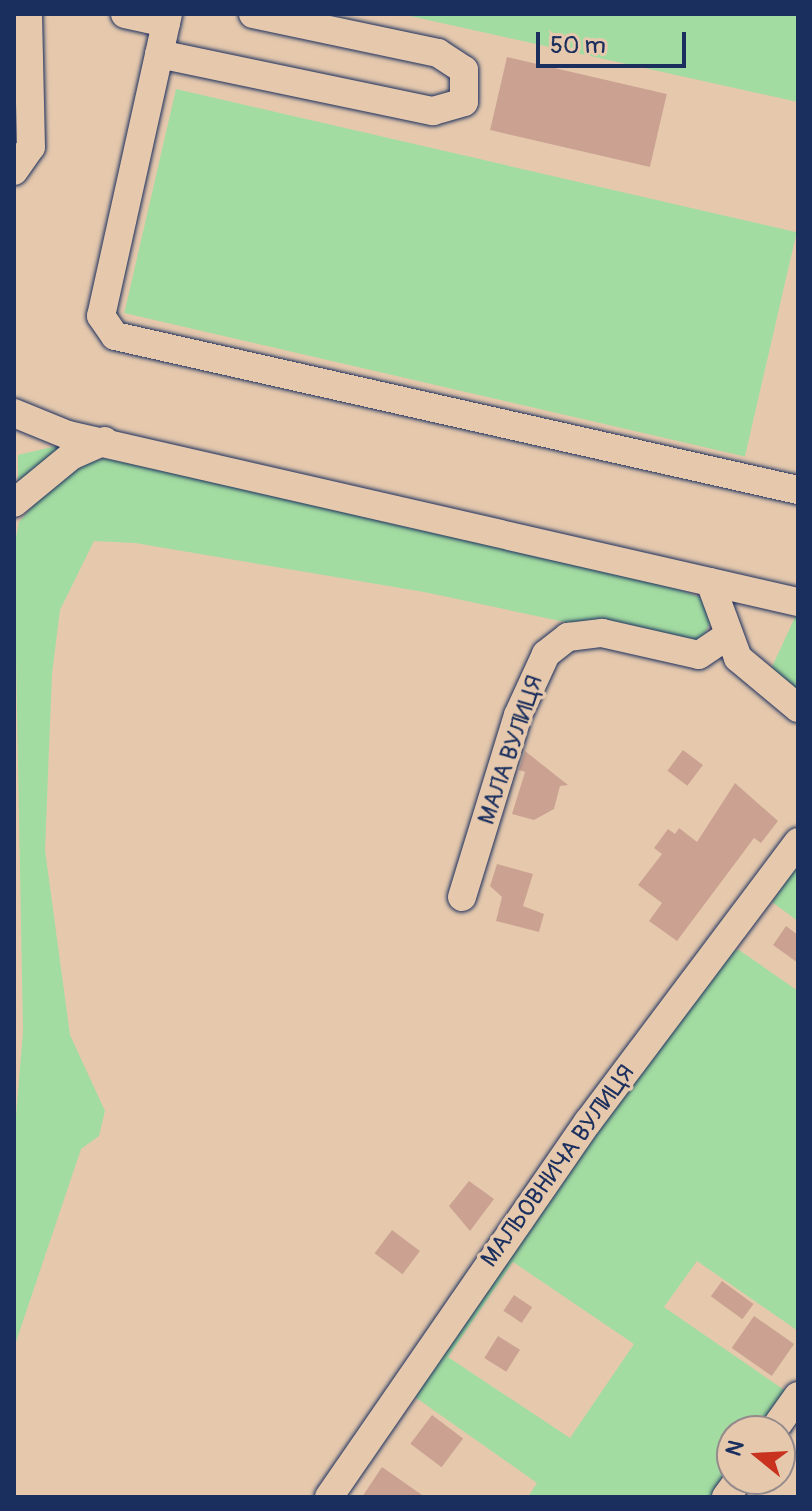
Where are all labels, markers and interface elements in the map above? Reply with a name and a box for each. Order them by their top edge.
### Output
scale bar [540,16,690,66]
text: 50 m [550,31,606,60]
street label: МАЛА ВУЛИЦЯ [472,672,550,828]
street label: МАЛЬОВНИЧА ВУЛИЦЯ [475,1059,641,1273]
north arrow [716,1415,796,1495]
text: N [719,1437,751,1460]

